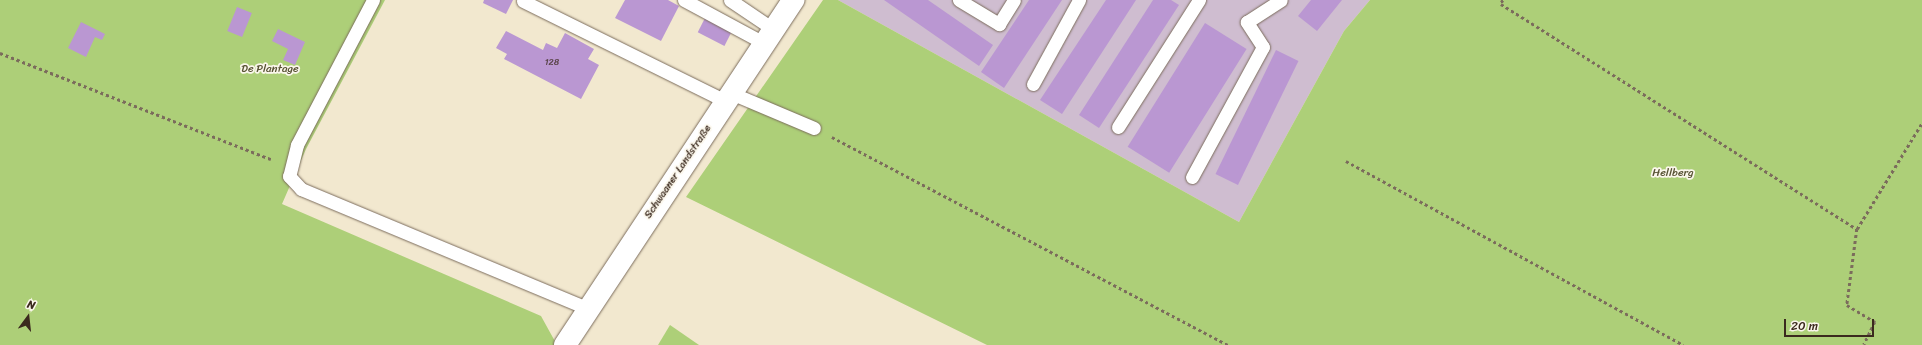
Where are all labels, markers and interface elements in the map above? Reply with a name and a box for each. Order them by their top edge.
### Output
house number: 128 [545,57,559,67]
park label: De Plantage [241,62,299,76]
street label: Schwaaner Landstraße [642,123,714,221]
park label: Hellberg [1652,166,1694,180]
text: N [25,295,37,315]
north arrow [8,297,48,337]
scale bar [1786,311,1876,337]
text: 20 m [1791,315,1818,337]

